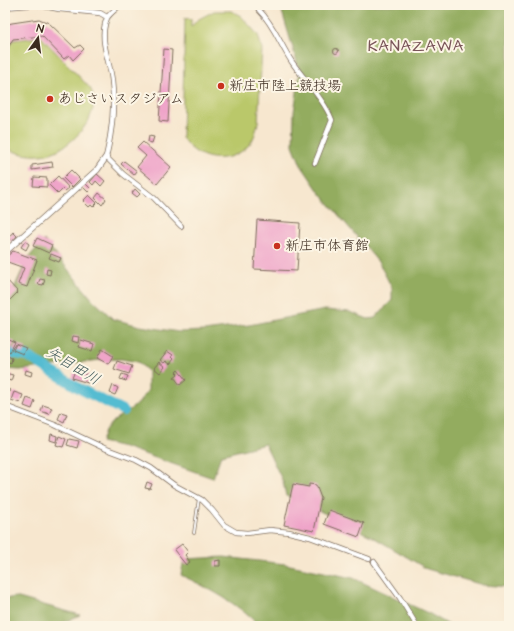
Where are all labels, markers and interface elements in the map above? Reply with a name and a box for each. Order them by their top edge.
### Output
north arrow [18,18,58,58]
text: N [35,21,46,37]
district label: KANAZAWA [368,35,464,57]
place label: 新庄市陸上競技場 [229,76,341,96]
marker: 新庄市陸上競技場 [216,81,226,91]
place label: あじさいスタジアム [58,89,184,109]
marker: あじさいスタジアム [45,94,55,104]
place label: 新庄市体育館 [285,236,369,256]
marker: 新庄市体育館 [272,241,282,251]
water label: 矢目田川 [42,342,104,390]

